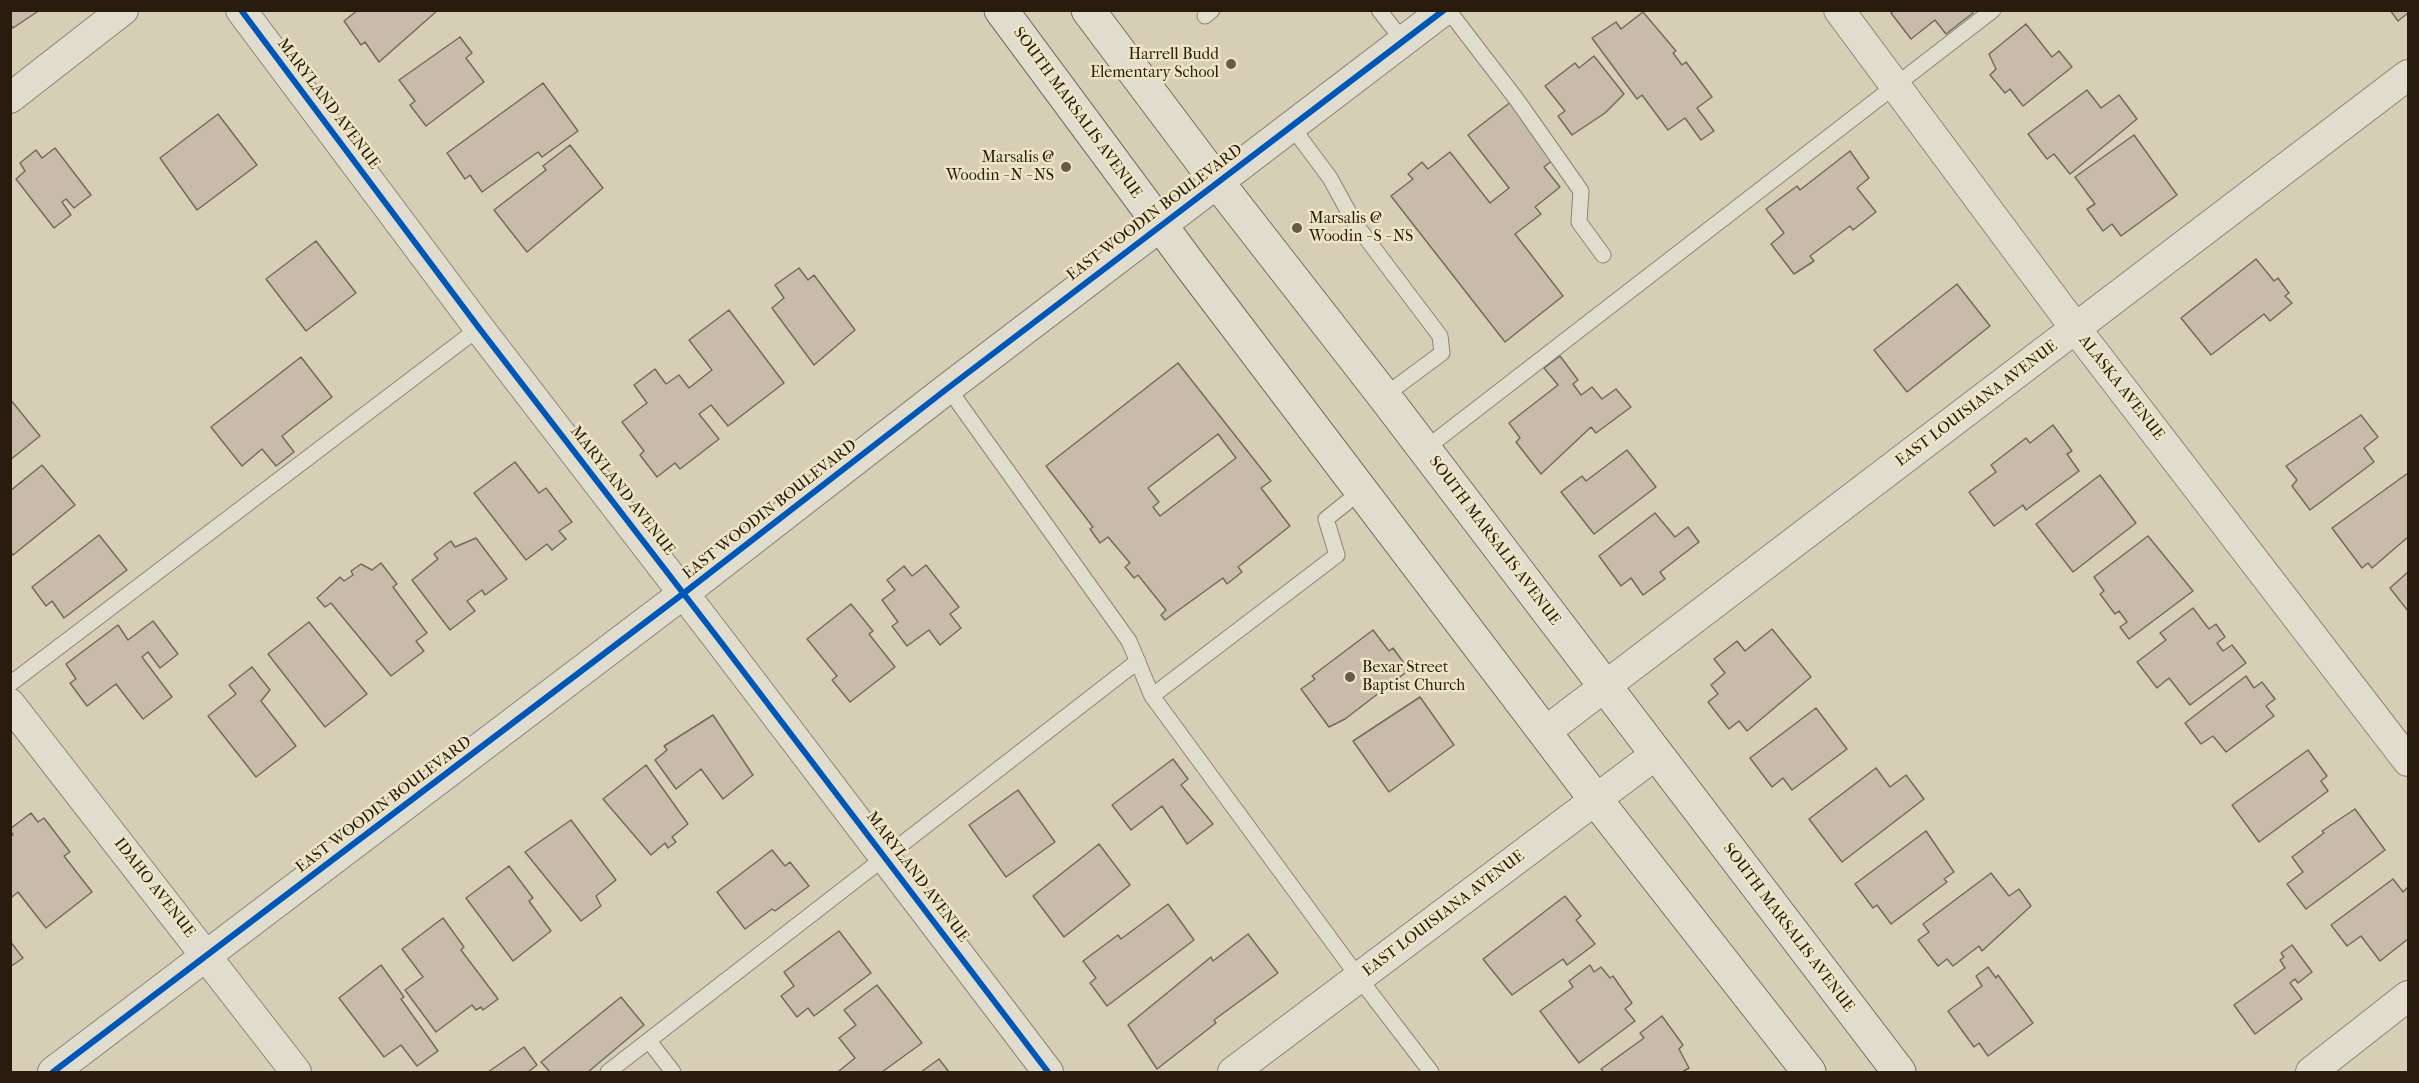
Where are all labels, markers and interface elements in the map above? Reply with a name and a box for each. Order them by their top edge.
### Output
street label: SOUTH MARSALIS AVENUE [1008,24,1146,202]
street label: MARYLAND AVENUE [273,35,383,173]
place label: Harrell Budd Elementary School [1090,45,1219,83]
marker: Harrell Budd Elementary School [1224,57,1238,71]
street label: EAST WOODIN BOULEVARD [1063,141,1247,285]
place label: Marsalis @ Woodin - N - NS [946,148,1054,186]
marker: Marsalis @ Woodin - N - NS [1059,160,1073,174]
place label: Marsalis @ Woodin - S - NS [1309,209,1413,247]
marker: Marsalis @ Woodin - S - NS [1290,221,1304,235]
street label: ALASKA AVENUE [2074,332,2168,444]
street label: EAST LOUISIANA AVENUE [1892,337,2062,471]
street label: MARYLAND AVENUE [566,423,678,559]
street label: EAST WOODIN BOULEVARD [679,436,861,584]
street label: SOUTH MARSALIS AVENUE [1424,453,1564,629]
place label: Bexar Street Baptist Church [1362,658,1465,696]
marker: Bexar Street Baptist Church [1343,670,1357,684]
street label: EAST WOODIN BOULEVARD [292,733,476,877]
street label: MARYLAND AVENUE [862,808,972,946]
street label: IDAHO AVENUE [109,834,199,942]
street label: SOUTH MARSALIS AVENUE [1718,840,1858,1016]
street label: EAST LOUISIANA AVENUE [1359,847,1529,981]

